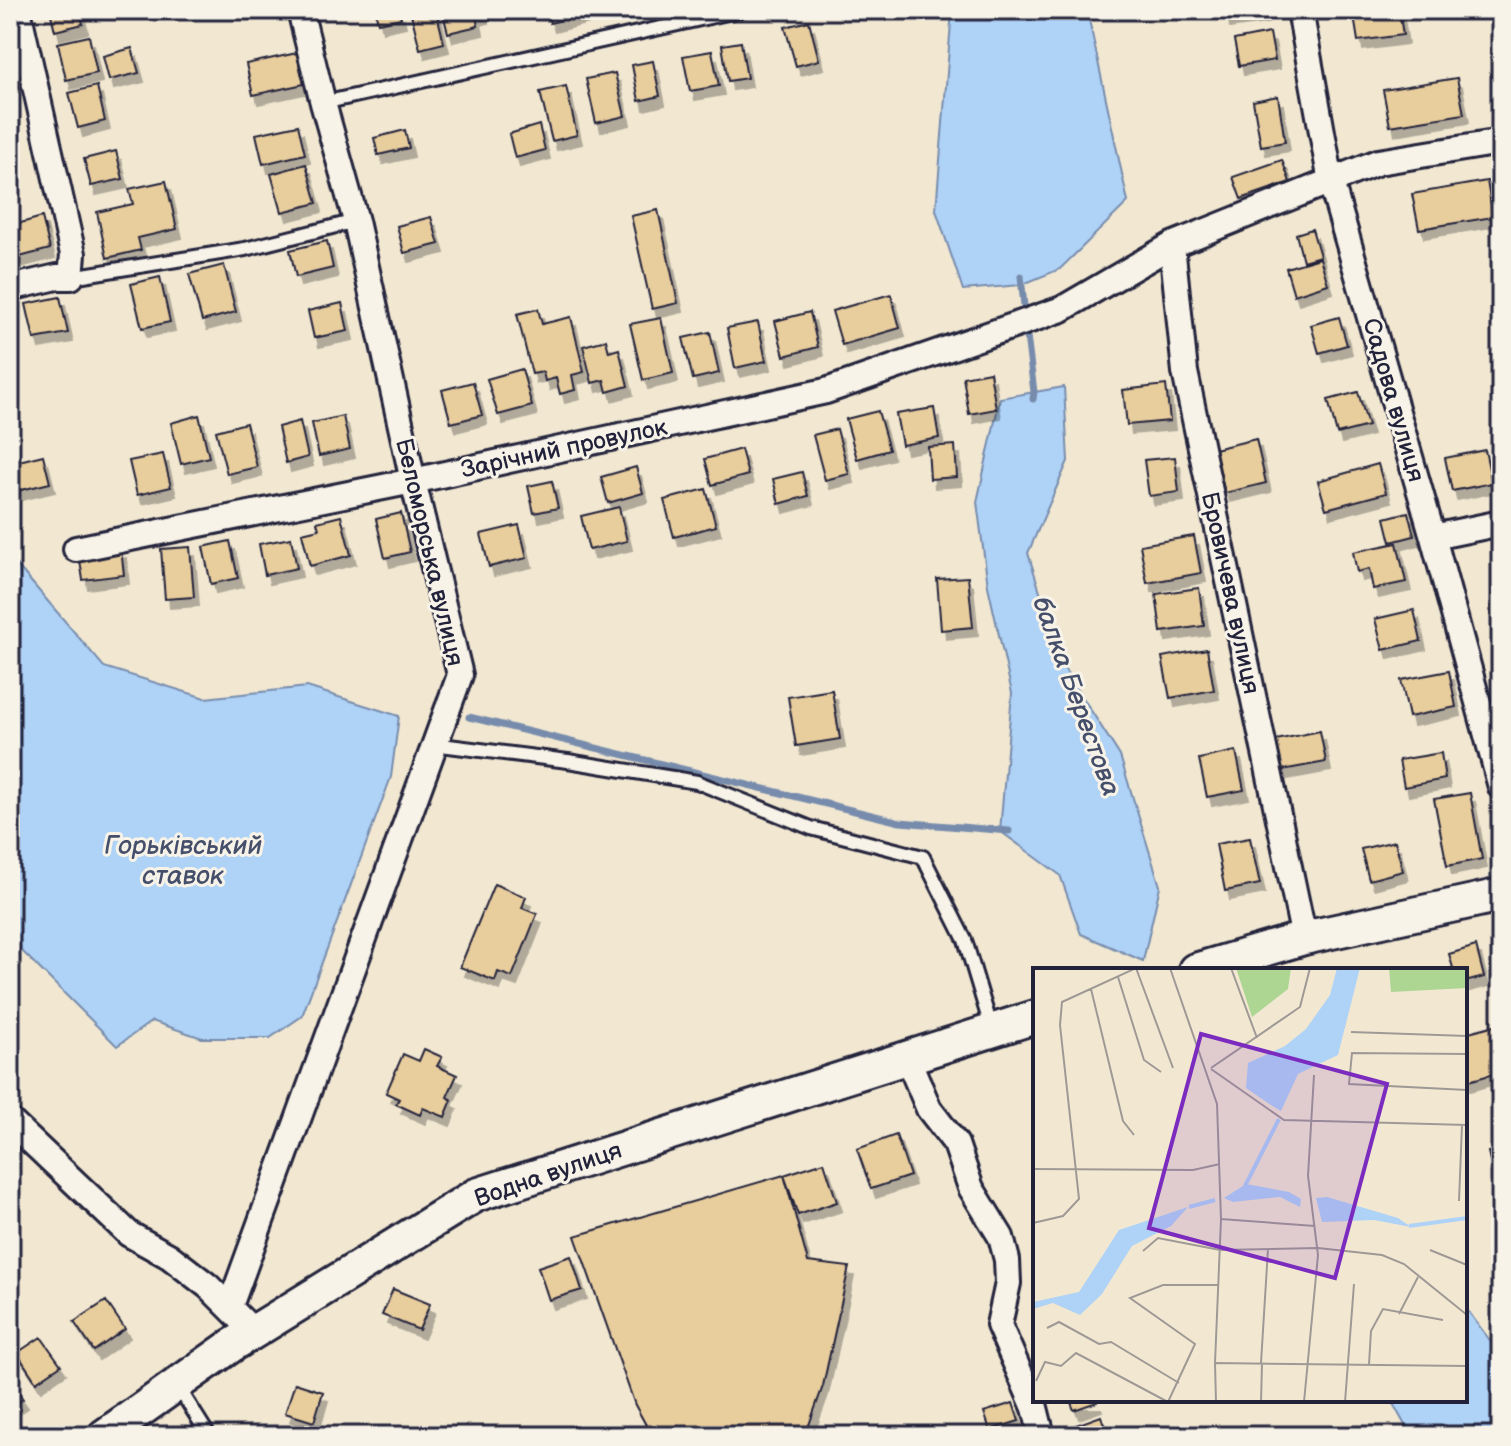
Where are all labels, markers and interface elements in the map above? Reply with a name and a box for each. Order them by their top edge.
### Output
street label: Садова вулиця [1356,315,1431,485]
street label: Зарічний провулок [458,412,670,484]
street label: Беломорська вулиця [389,435,470,669]
street label: Бровичева вулиця [1195,489,1266,697]
water label: балка Берестова [1025,593,1126,800]
water label: Горьківський ставок [104,831,262,892]
inset map [1033,968,1467,1402]
street label: Водна вулиця [471,1136,626,1213]

